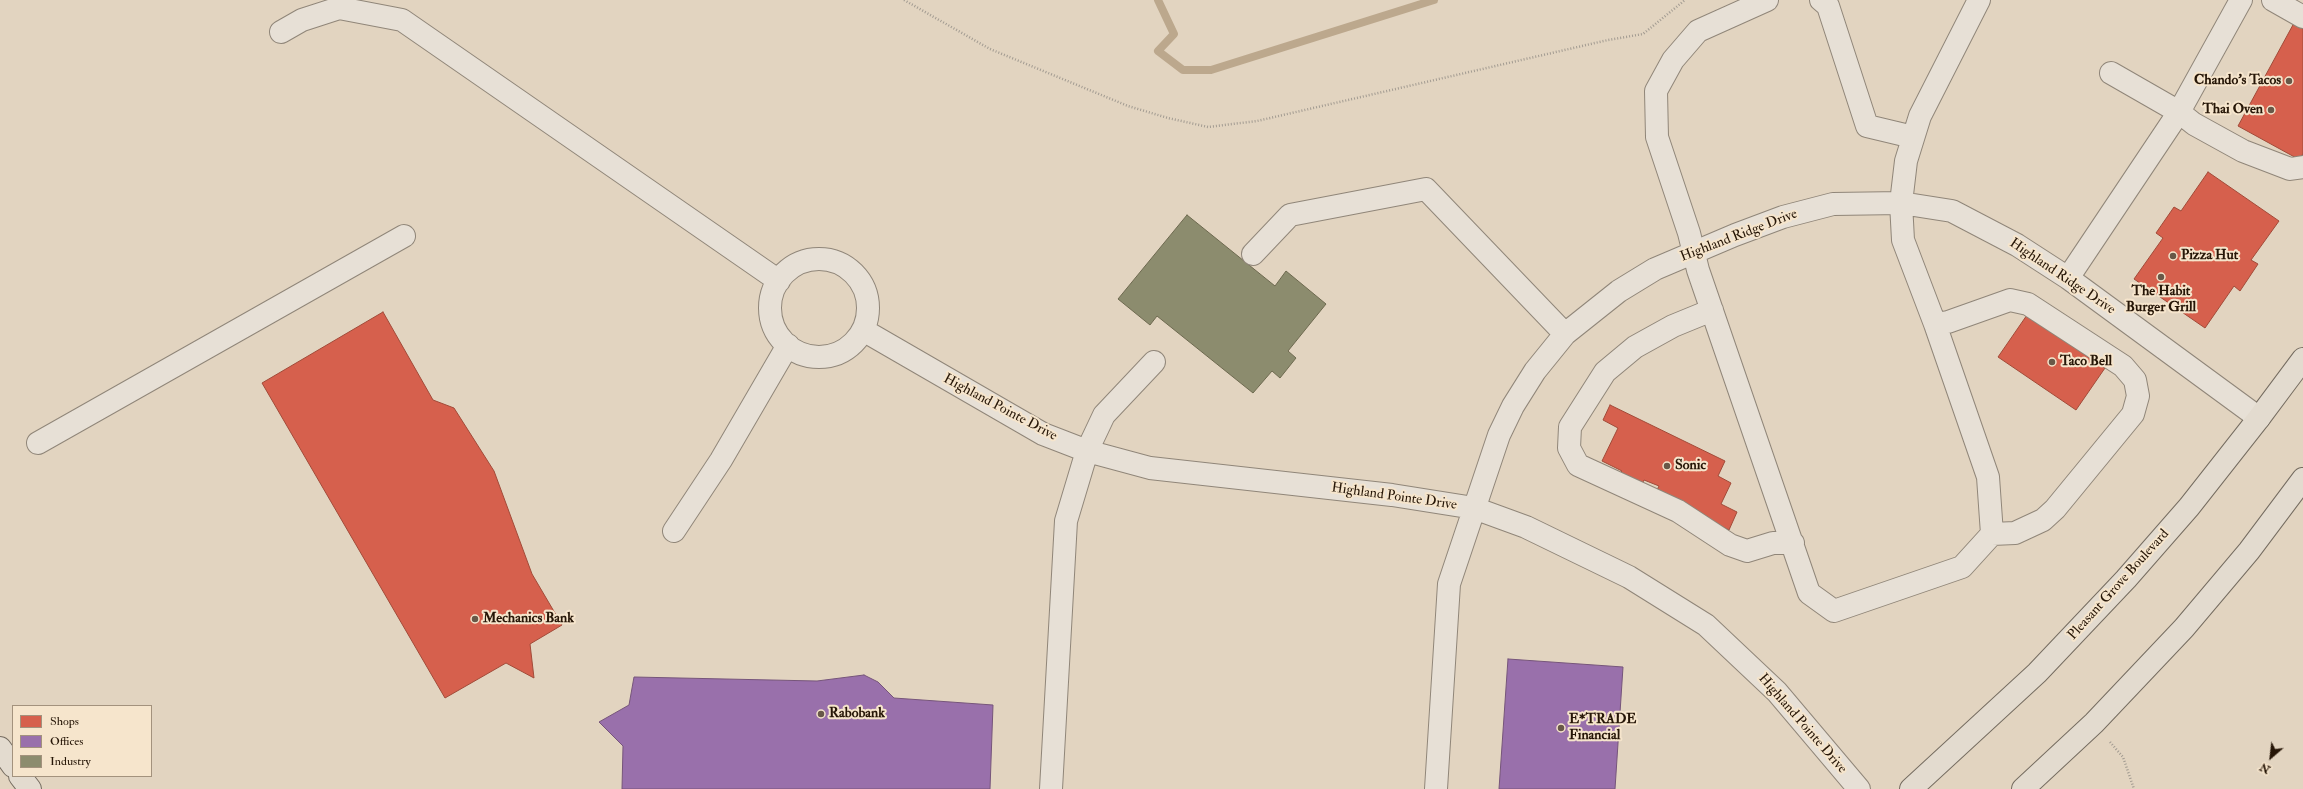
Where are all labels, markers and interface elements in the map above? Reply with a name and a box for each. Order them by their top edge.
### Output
place label: Chando's Tacos [2194,73,2281,89]
marker: Chando's Tacos [2284,76,2294,86]
place label: Thai Oven [2202,102,2263,118]
marker: Thai Oven [2266,105,2276,115]
street label: Highland Ridge Drive [1678,206,1800,266]
street label: Highland Ridge Drive [2006,235,2118,319]
place label: Pizza Hut [2181,248,2238,264]
marker: Pizza Hut [2168,251,2178,261]
marker: The Habit Burger Grill [2156,272,2166,282]
place label: The Habit Burger Grill [2126,284,2196,316]
place label: Taco Bell [2060,354,2112,370]
marker: Taco Bell [2047,357,2057,367]
street label: Highland Pointe Drive [940,371,1060,445]
place label: Sonic [1675,458,1706,474]
marker: Sonic [1662,461,1672,471]
street label: Highland Pointe Drive [1330,480,1458,514]
street label: Pleasant Grove Boulevard [2065,526,2173,644]
place label: Mechanics Bank [483,611,574,627]
marker: Mechanics Bank [470,614,480,624]
street label: Highland Pointe Drive [1754,671,1850,777]
legend [12,705,152,777]
place label: Rabobank [829,706,885,722]
marker: Rabobank [816,709,826,719]
place label: E*TRADE Financial [1569,712,1636,744]
text: Shops [50,714,79,729]
marker: E*TRADE Financial [1556,723,1566,733]
text: Offices [50,734,83,749]
north arrow [2251,737,2291,777]
text: Industry [50,754,91,769]
text: N [2258,760,2273,776]

